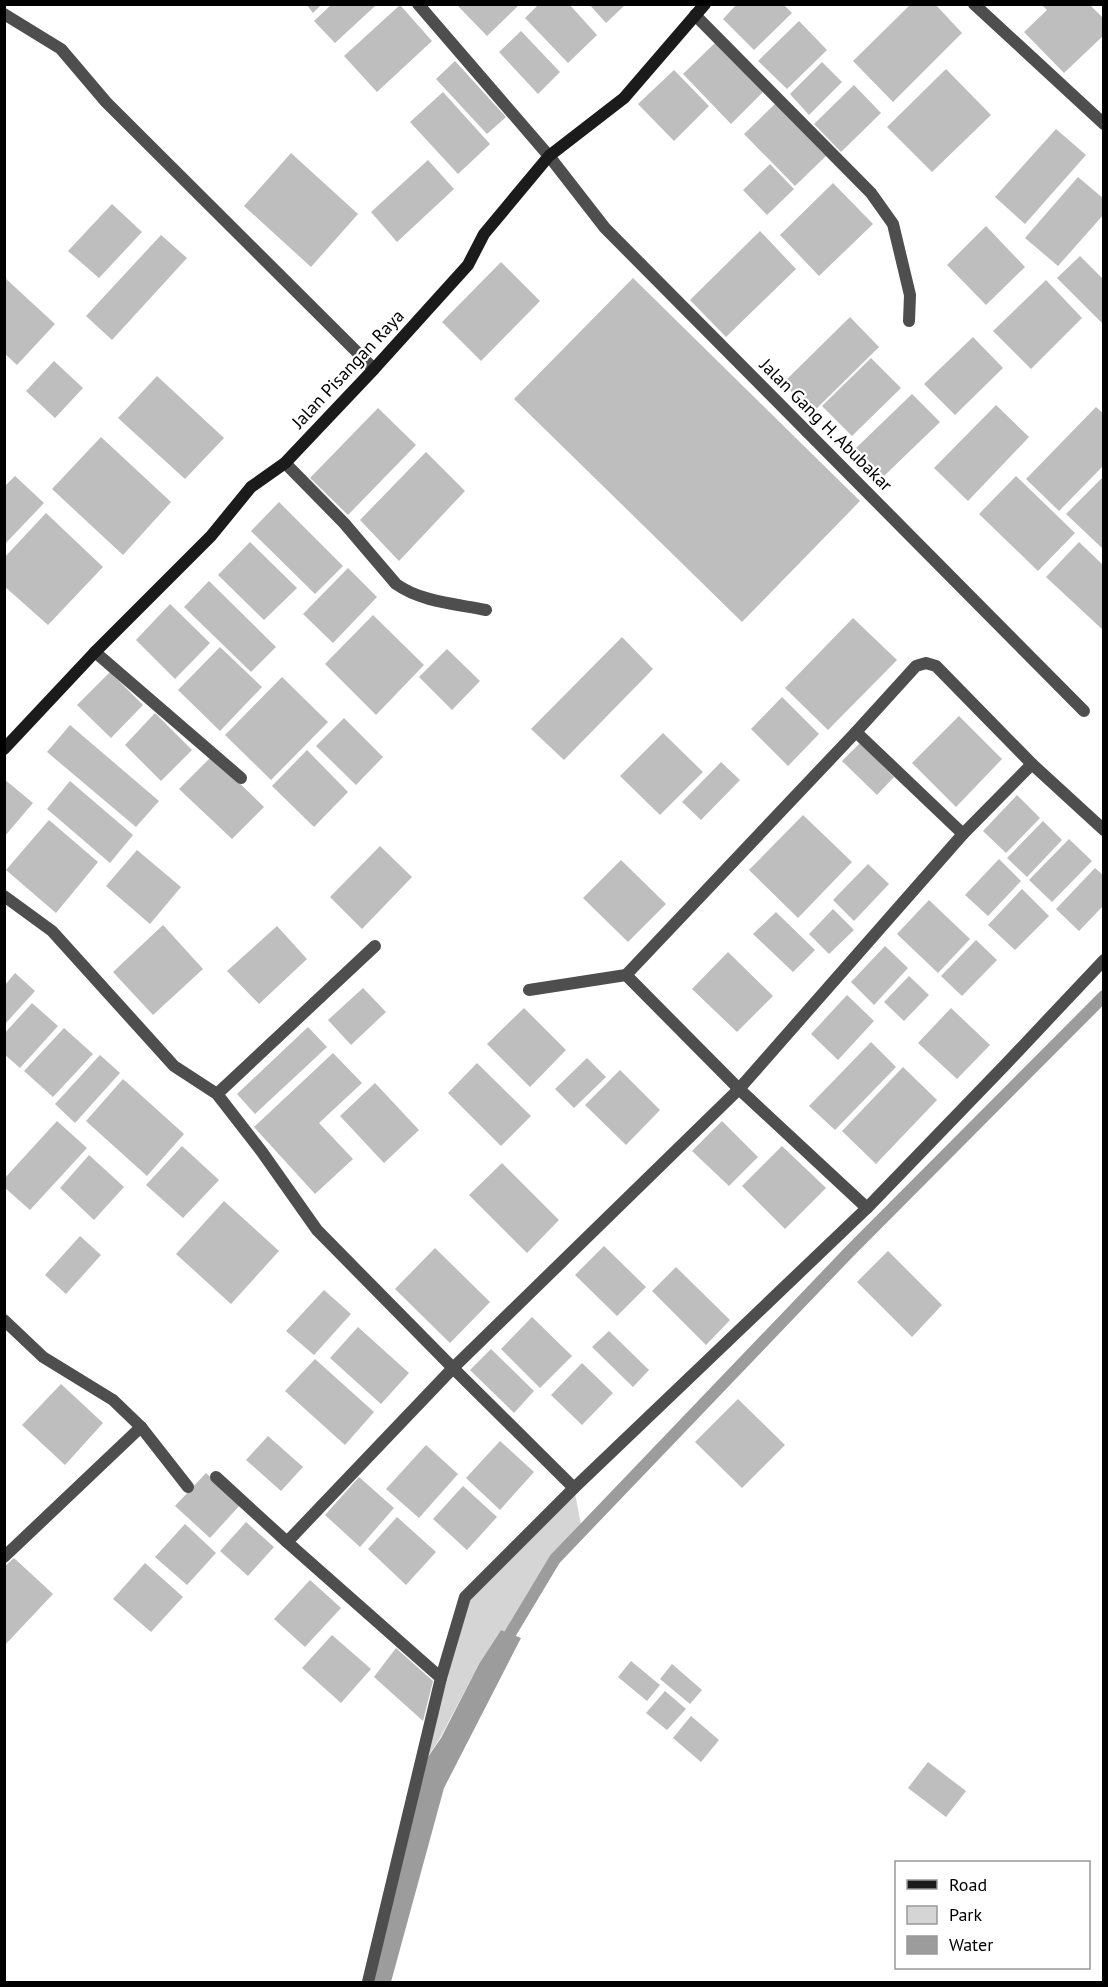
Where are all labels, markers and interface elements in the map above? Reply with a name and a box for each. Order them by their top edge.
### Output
street label: Jalan Pisangan Raya [286,304,409,434]
street label: Jalan Gang H. Abubakar [754,353,898,496]
legend [895,1861,1090,1969]
text: Road [949,1873,987,1896]
text: Park [949,1903,982,1926]
text: Water [949,1933,993,1956]

